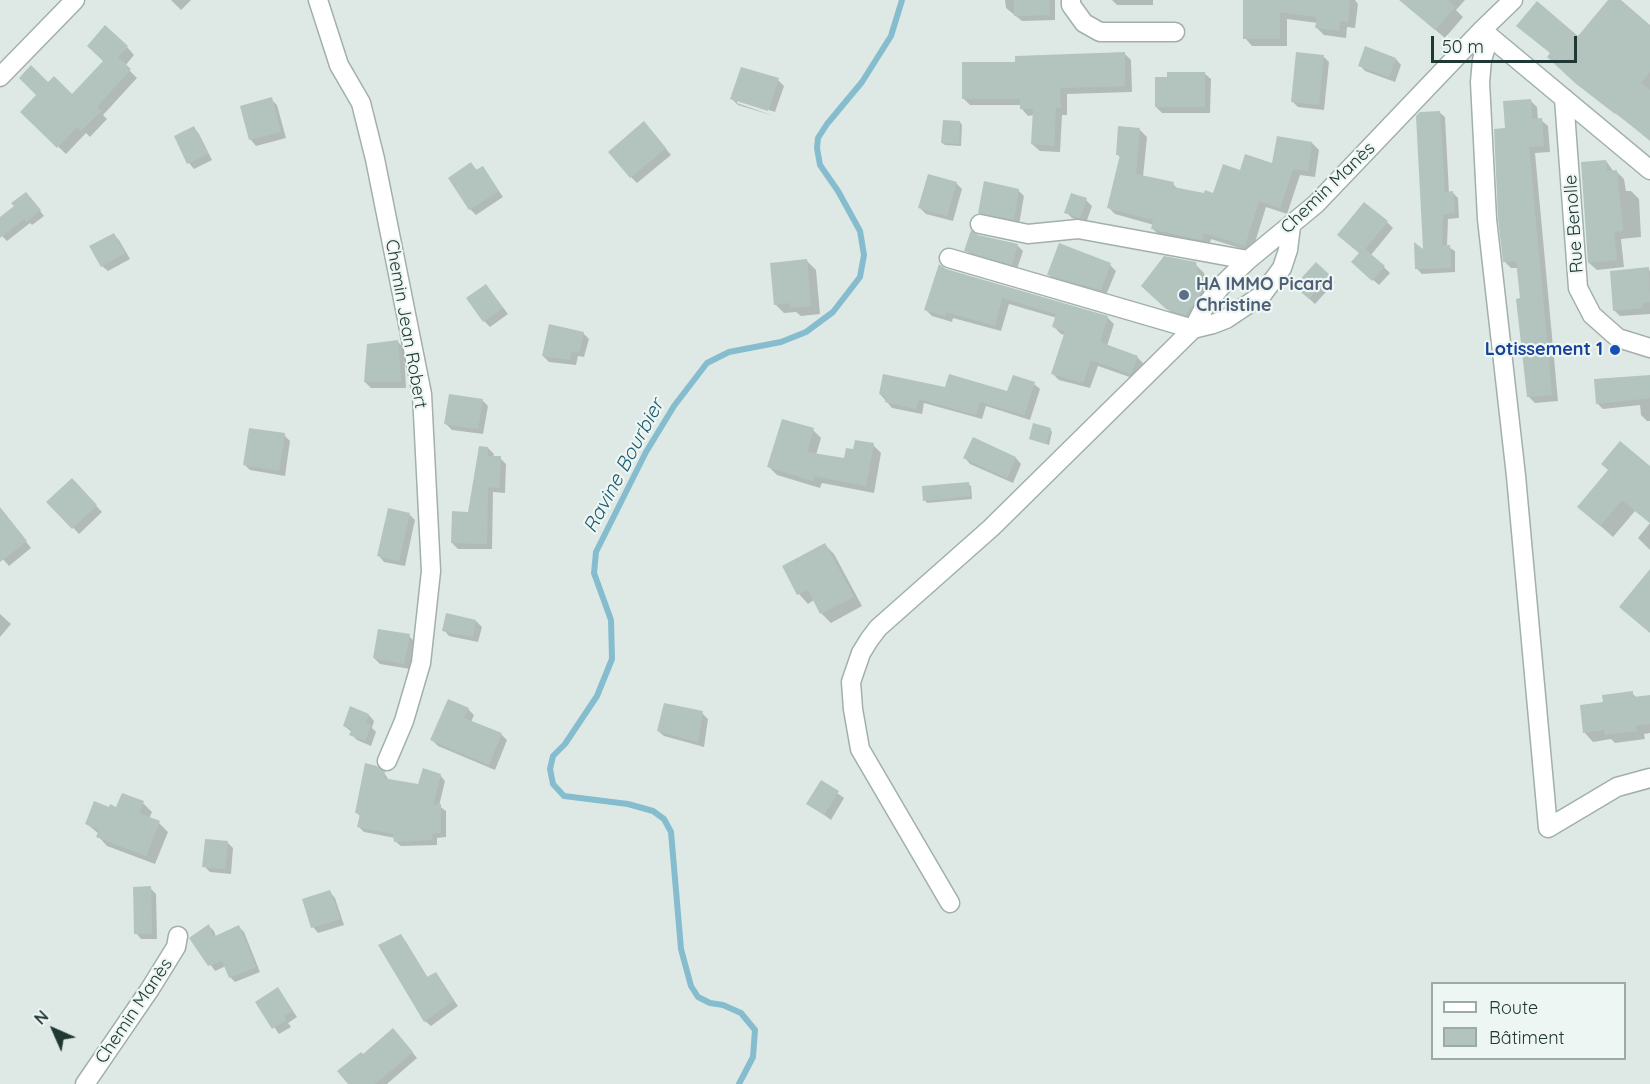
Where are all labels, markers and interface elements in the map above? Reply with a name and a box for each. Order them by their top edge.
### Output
scale bar [1434,24,1580,62]
text: 50 m [1442,35,1484,58]
street label: Chemin Manès [1276,138,1380,238]
street label: Rue Benolle [1560,174,1588,274]
street label: Chemin Jean Robert [380,238,432,410]
place label: HA IMMO Picard Christine [1196,274,1333,316]
marker: HA IMMO Picard Christine [1177,288,1191,302]
place label: Lotissement 1 [1485,339,1603,361]
marker: Lotissement 1 [1608,343,1622,357]
water label: Ravine Bourbier [579,395,669,537]
street label: Chemin Manès [91,954,177,1068]
legend [1431,982,1626,1060]
text: Route [1489,996,1538,1019]
north arrow [24,1000,84,1060]
text: N [30,1006,52,1029]
text: Bâtiment [1489,1026,1565,1049]

